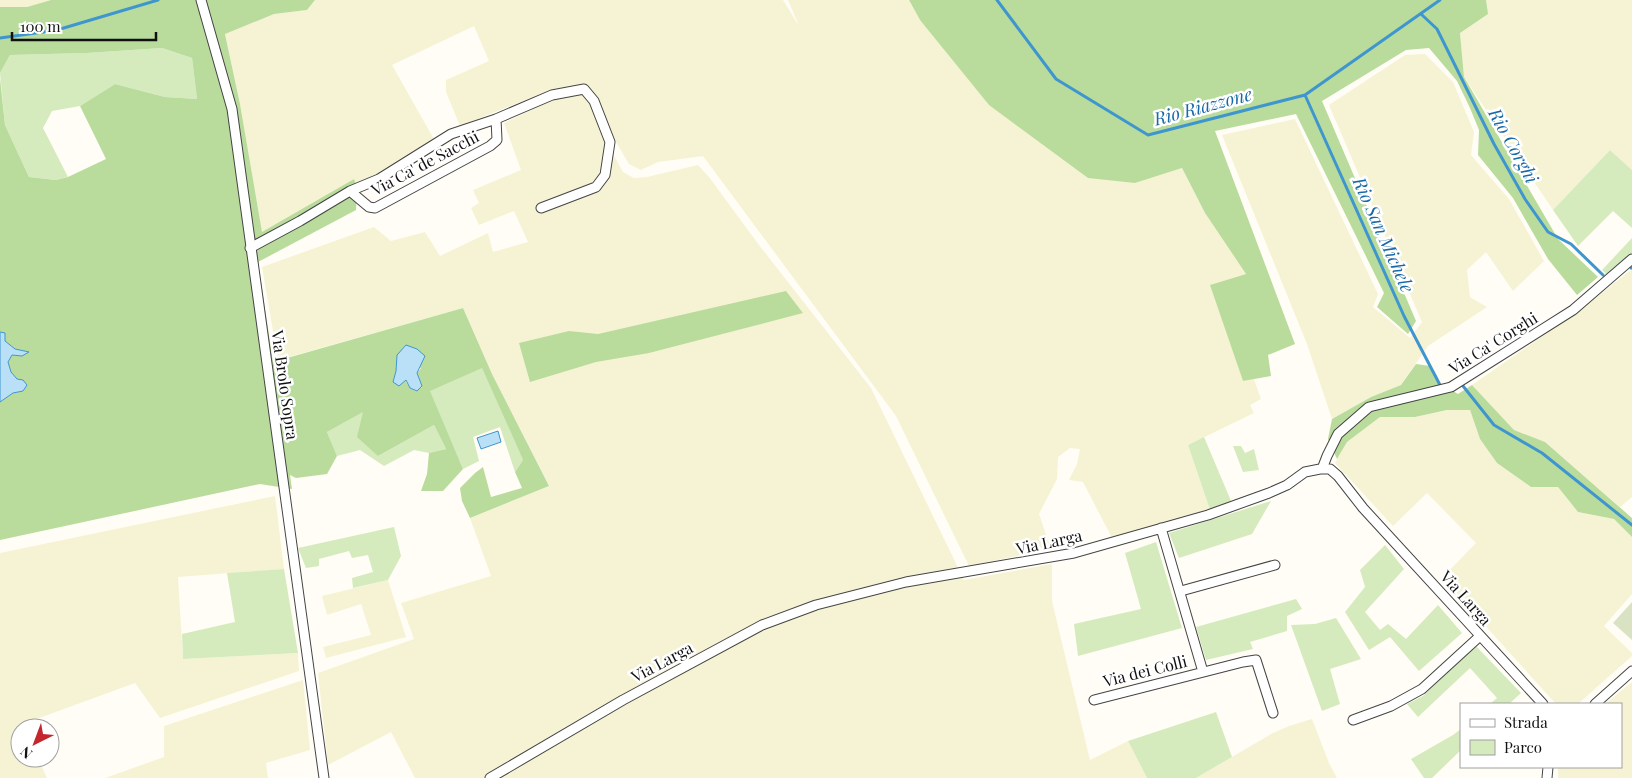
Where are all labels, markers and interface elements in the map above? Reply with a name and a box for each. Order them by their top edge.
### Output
scale bar [12,10,156,42]
text: 100 m [20,16,61,36]
water label: Rio Riazzone [1150,81,1255,131]
water label: Rio Corghi [1483,103,1545,188]
street label: Via Ca' de Sacchi [366,125,483,200]
water label: Rio San Michele [1347,172,1420,296]
street label: Via Ca' Corghi [1444,307,1541,379]
street label: Via Brolo Sopra [267,328,304,441]
street label: Via Larga [1013,524,1084,559]
street label: Via Larga [1436,565,1497,630]
street label: Via Larga [626,637,696,687]
street label: Via dei Colli [1100,650,1189,691]
legend [1460,703,1622,768]
text: Strada [1504,712,1548,732]
north arrow [10,718,60,768]
text: Parco [1504,737,1542,757]
text: N [16,743,36,763]

